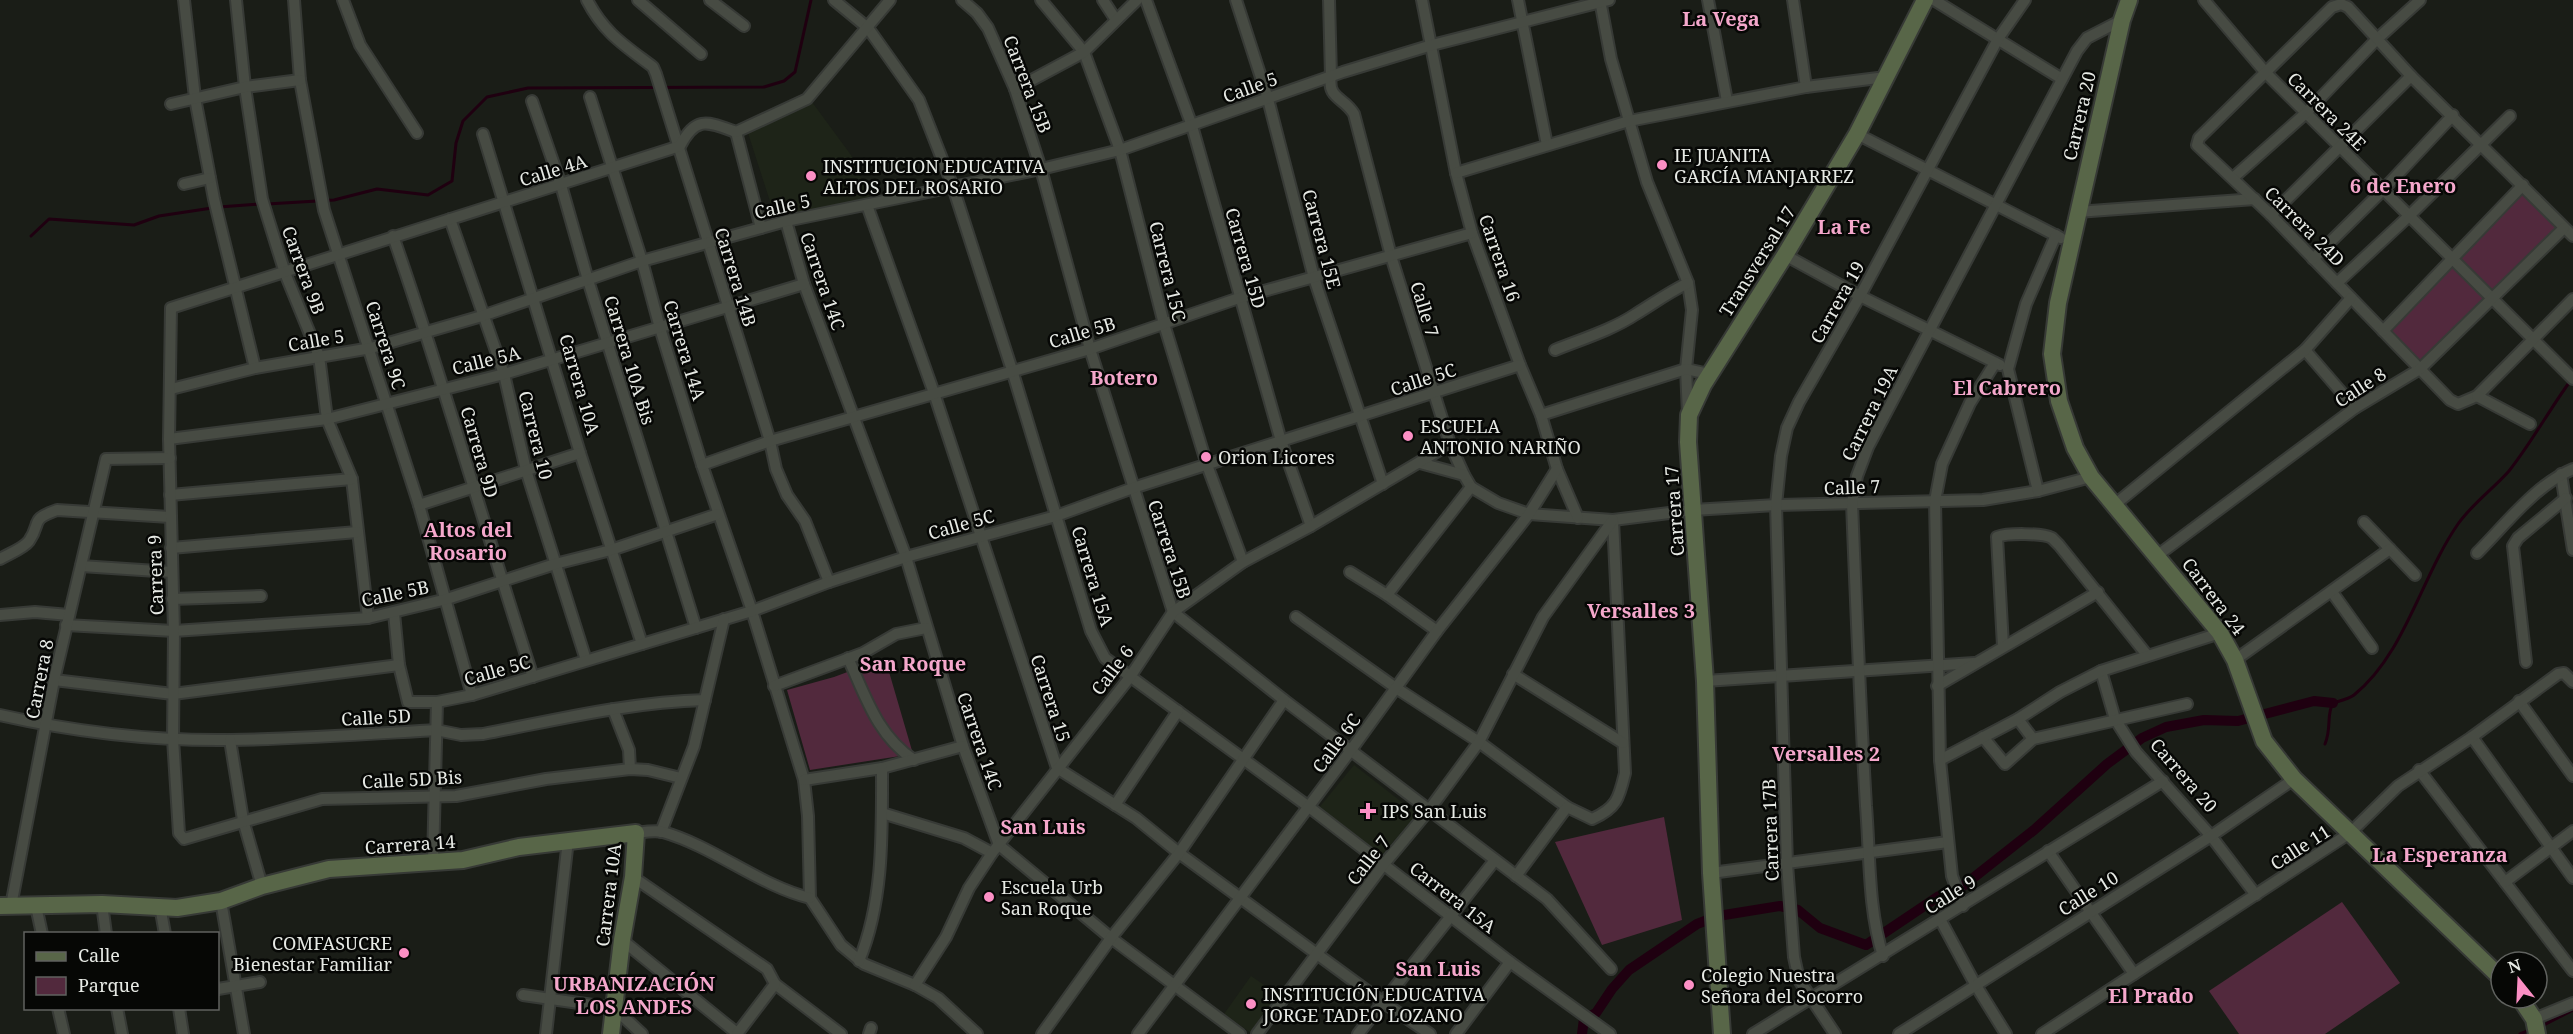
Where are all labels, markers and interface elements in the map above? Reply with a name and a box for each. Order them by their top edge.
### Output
district label: La Vega [1682,5,1760,32]
street label: Carrera 15B [998,32,1058,136]
street label: Calle 5 [1219,66,1281,108]
street label: Carrera 24E [2282,66,2372,156]
street label: Carrera 20 [2057,69,2101,163]
place label: IE JUANITA GARCÍA MANJARREZ [1674,143,1854,188]
street label: Calle 4A [516,148,590,192]
place label: INSTITUCION EDUCATIVA ALTOS DEL ROSARIO [823,154,1045,199]
marker: IE JUANITA GARCÍA MANJARREZ [1655,158,1669,172]
marker: INSTITUCION EDUCATIVA ALTOS DEL ROSARIO [804,169,818,183]
district label: 6 de Enero [2350,172,2456,199]
street label: Carrera 24D [2260,181,2350,271]
street label: Carrera 15E [1297,187,1347,291]
street label: Calle 5 [752,188,812,224]
street label: Transversal 17 [1713,201,1801,321]
street label: Carrera 15D [1220,205,1272,311]
street label: Carrera 16 [1474,211,1526,305]
district label: La Fe [1817,213,1871,240]
street label: Carrera 15C [1144,219,1192,323]
street label: Carrera 9B [277,222,331,318]
street label: Carrera 14B [710,224,762,330]
street label: Carrera 14C [795,229,851,333]
street label: Carrera 19 [1804,256,1870,348]
street label: Calle 7 [1405,278,1445,340]
street label: Carrera 10A Bis [599,292,661,428]
street label: Carrera 14A [658,297,712,403]
street label: Carrera 9C [360,298,412,392]
street label: Calle 5B [1046,311,1118,353]
street label: Calle 5 [286,323,346,357]
street label: Carrera 10A [554,331,606,437]
street label: Calle 5A [449,340,523,380]
street label: Calle 5C [1387,357,1459,401]
street label: Carrera 19A [1836,361,1903,465]
street label: Calle 8 [2330,361,2390,413]
district label: Botero [1090,364,1158,391]
district label: El Cabrero [1953,374,2061,401]
street label: Carrera 10 [513,388,559,482]
street label: Carrera 9D [456,404,504,500]
place label: ESCUELA ANTONIO NARIÑO [1420,414,1581,459]
marker: ESCUELA ANTONIO NARIÑO [1401,429,1415,443]
place label: Orion Licores [1218,445,1335,469]
marker: Orion Licores [1199,450,1213,464]
street label: Carrera 17 [1659,465,1689,557]
street label: Calle 7 [1823,474,1881,500]
street label: Carrera 15B [1143,496,1197,602]
street label: Calle 5C [925,503,997,545]
district label: Altos del Rosario [424,516,512,566]
street label: Carrera 15A [1066,523,1120,629]
street label: Carrera 9 [142,534,168,616]
street label: Carrera 24 [2177,553,2251,639]
street label: Calle 5B [359,574,431,612]
district label: Versalles 3 [1587,597,1695,624]
street label: Carrera 8 [20,637,58,721]
street label: Calle 6 [1085,640,1139,700]
street label: Calle 5C [461,649,533,691]
district label: San Roque [860,650,966,677]
street label: Carrera 15 [1026,651,1076,745]
street label: Carrera 14C [952,689,1008,793]
street label: Calle 5D [341,703,411,731]
street label: Calle 6C [1306,709,1366,777]
street label: Carrera 20 [2145,733,2223,817]
district label: Versalles 2 [1772,740,1880,767]
street label: Calle 5D Bis [361,764,463,794]
street label: Carrera 17B [1756,778,1784,882]
place label: IPS San Luis [1382,799,1487,823]
marker: IPS San Luis [1359,802,1377,820]
district label: San Luis [1000,813,1086,840]
street label: Calle 11 [2265,819,2335,875]
street label: Carrera 14 [364,829,456,859]
street label: Calle 7 [1341,830,1395,890]
district label: La Esperanza [2372,841,2508,868]
street label: Carrera 10A [590,842,626,948]
street label: Carrera 15A [1405,856,1501,939]
street label: Calle 10 [2053,865,2123,921]
street label: Calle 9 [1920,869,1980,919]
place label: Escuela Urb San Roque [1001,875,1103,920]
marker: Escuela Urb San Roque [982,890,996,904]
place label: COMFASUCRE Bienestar Familiar [233,931,393,976]
legend [24,932,219,1010]
text: Calle [78,943,120,967]
marker: COMFASUCRE Bienestar Familiar [397,946,411,960]
north arrow [2489,950,2549,1010]
text: N [2505,953,2524,978]
district label: San Luis [1395,955,1481,982]
place label: Colegio Nuestra Señora del Socorro [1701,963,1863,1008]
district label: URBANIZACIÓN LOS ANDES [553,970,715,1020]
text: Parque [78,973,140,997]
marker: Colegio Nuestra Señora del Socorro [1682,978,1696,992]
place label: INSTITUCIÓN EDUCATIVA JORGE TADEO LOZANO [1262,982,1485,1027]
district label: El Prado [2108,982,2194,1009]
marker: INSTITUCIÓN EDUCATIVA JORGE TADEO LOZANO [1244,997,1258,1011]

